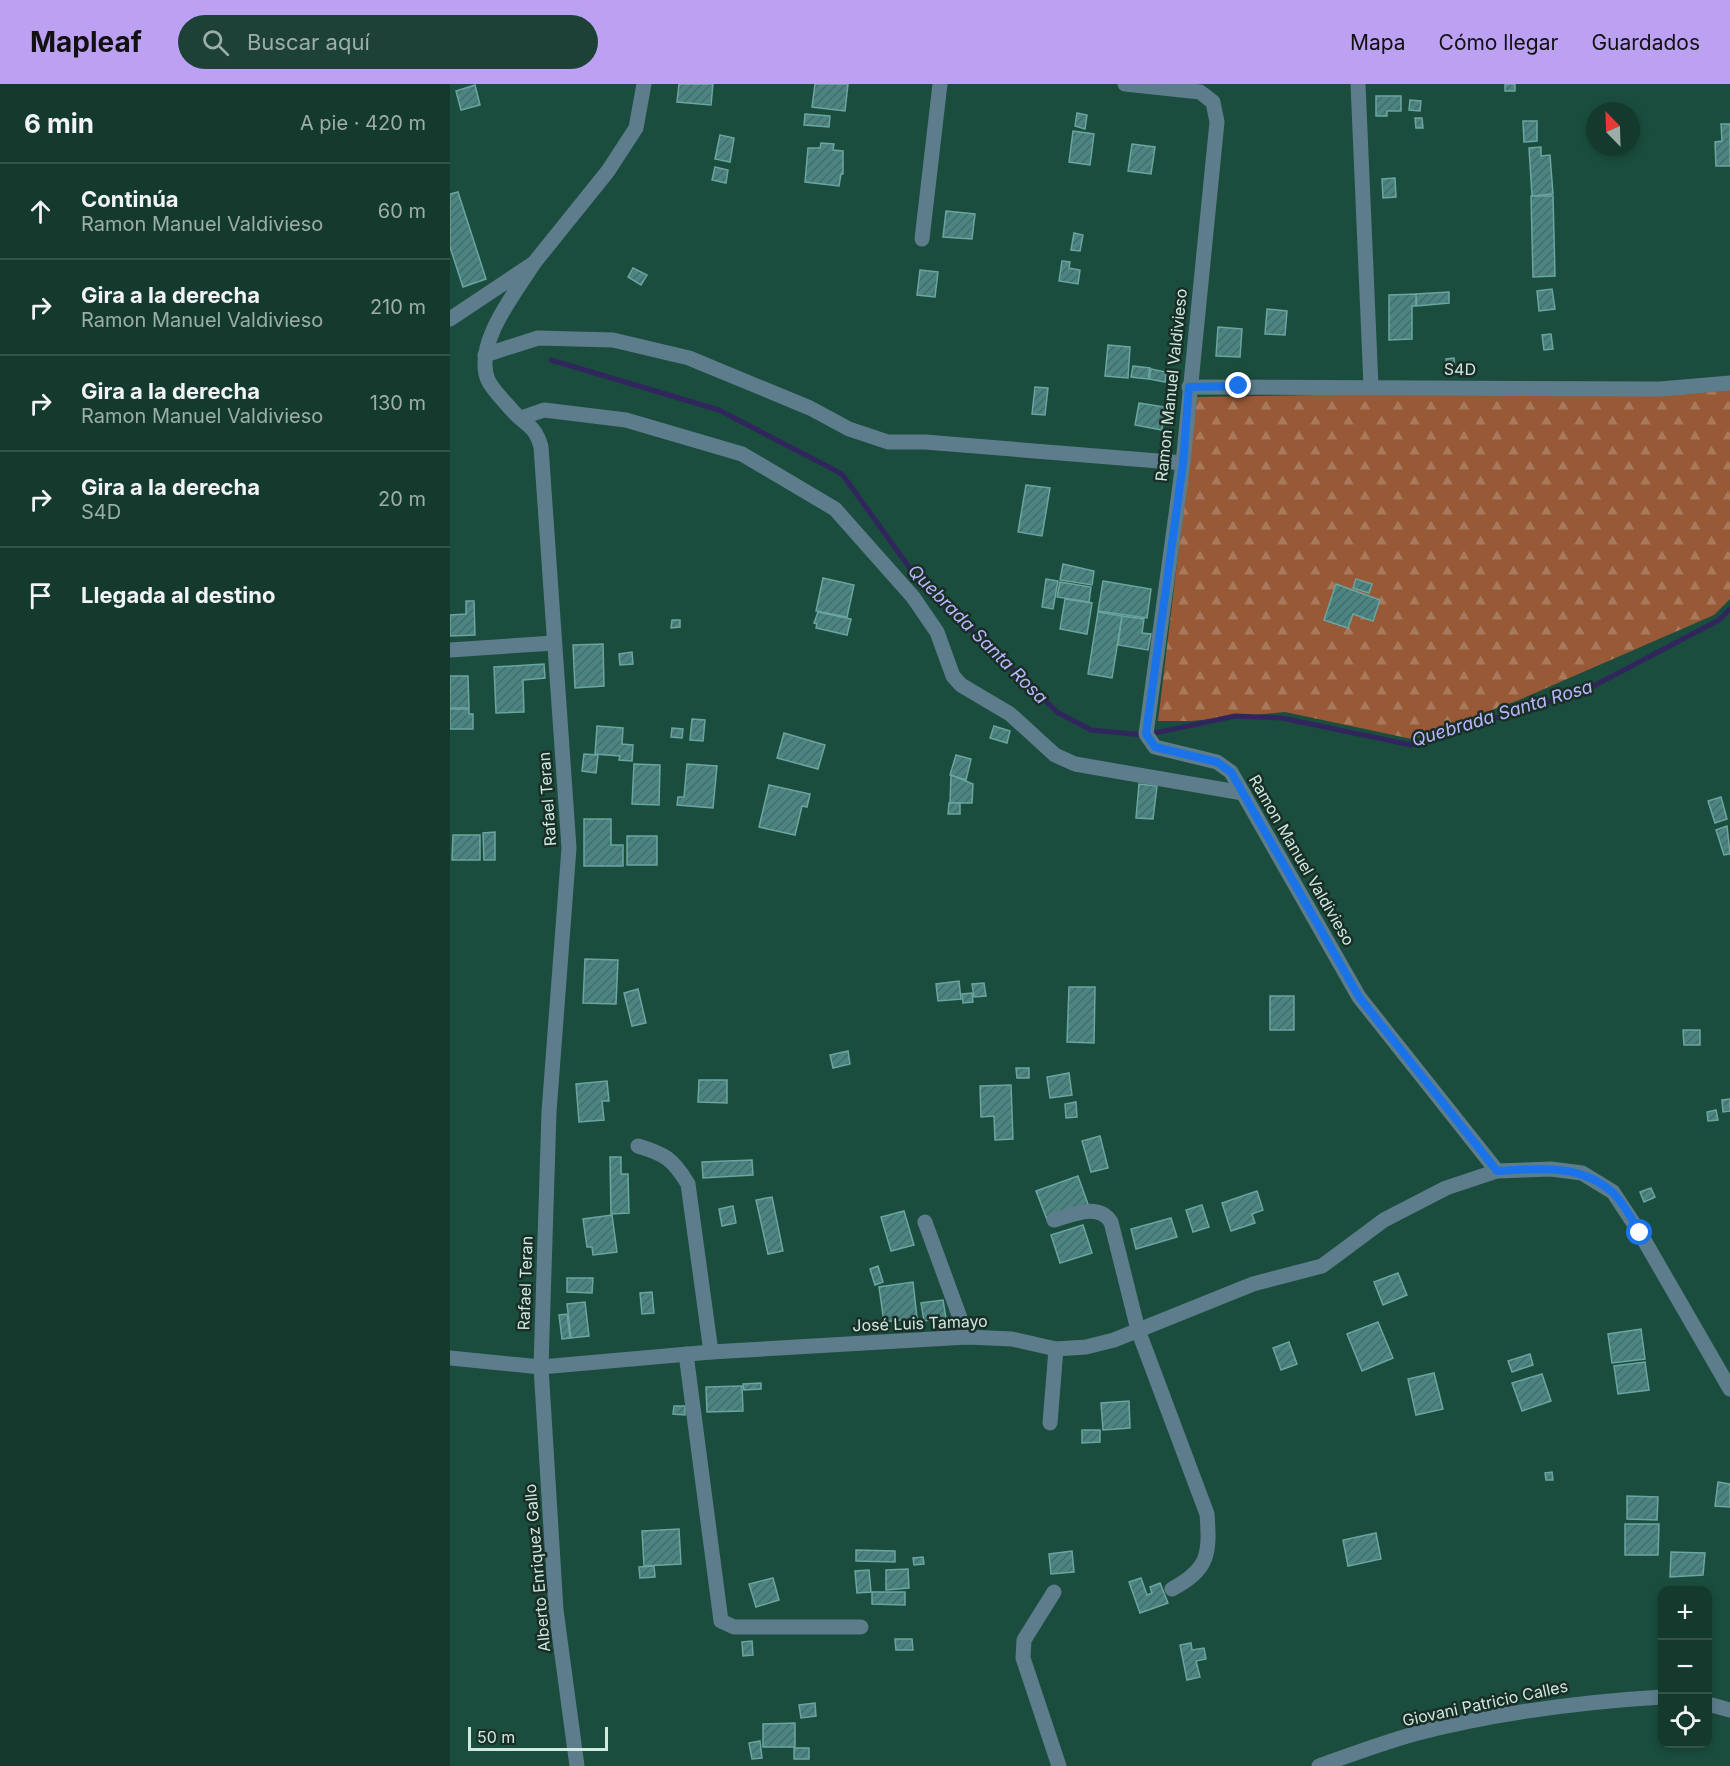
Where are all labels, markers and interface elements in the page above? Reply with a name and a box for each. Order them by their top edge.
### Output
search box [178,15,598,69]
text: Mapleaf [30,25,142,59]
icon: search [199,26,232,59]
text: Buscar aquí [247,29,370,55]
text: Mapa [1350,30,1406,55]
text: Cómo llegar [1439,30,1558,55]
text: Guardados [1591,30,1700,55]
north arrow [1586,102,1640,156]
text: 6 min [24,108,94,139]
text: A pie · 420 m [300,111,426,135]
text: Continúa [81,186,179,212]
icon: ahead [24,195,57,228]
text: 60 m [378,199,426,223]
text: Ramon Manuel Valdivieso [81,212,323,236]
text: Gira a la derecha [81,282,260,308]
street label: Ramon Manuel Valdivieso [1151,288,1191,482]
icon: right [24,291,57,324]
text: 210 m [370,295,426,319]
text: Ramon Manuel Valdivieso [81,308,323,332]
street label: S4D [1444,359,1476,379]
route end [1225,372,1251,398]
text: Gira a la derecha [81,378,260,404]
icon: right [24,387,57,420]
text: 130 m [370,391,426,415]
text: Ramon Manuel Valdivieso [81,404,323,428]
text: Gira a la derecha [81,474,260,500]
icon: right [24,483,57,516]
text: 20 m [378,487,426,511]
text: S4D [81,500,121,524]
water label: Quebrada Santa Rosa [904,560,1052,708]
icon: arrive [24,579,57,612]
text: Llegada al destino [81,582,275,608]
water label: Quebrada Santa Rosa [1409,675,1595,751]
street label: Rafael Teran [534,751,560,847]
street label: Ramon Manuel Valdivieso [1245,771,1359,949]
route start [1626,1219,1652,1245]
street label: Rafael Teran [513,1235,537,1331]
street label: José Luis Tamayo [852,1311,988,1335]
street label: Alberto Enriquez Gallo [520,1483,554,1653]
map controls [1658,1586,1712,1748]
button: + [1658,1586,1712,1640]
button: − [1658,1640,1712,1694]
street label: Giovani Patricio Calles [1400,1676,1570,1730]
button: locate [1658,1694,1712,1748]
scale bar [468,1724,608,1752]
text: 50 m [477,1727,515,1747]

